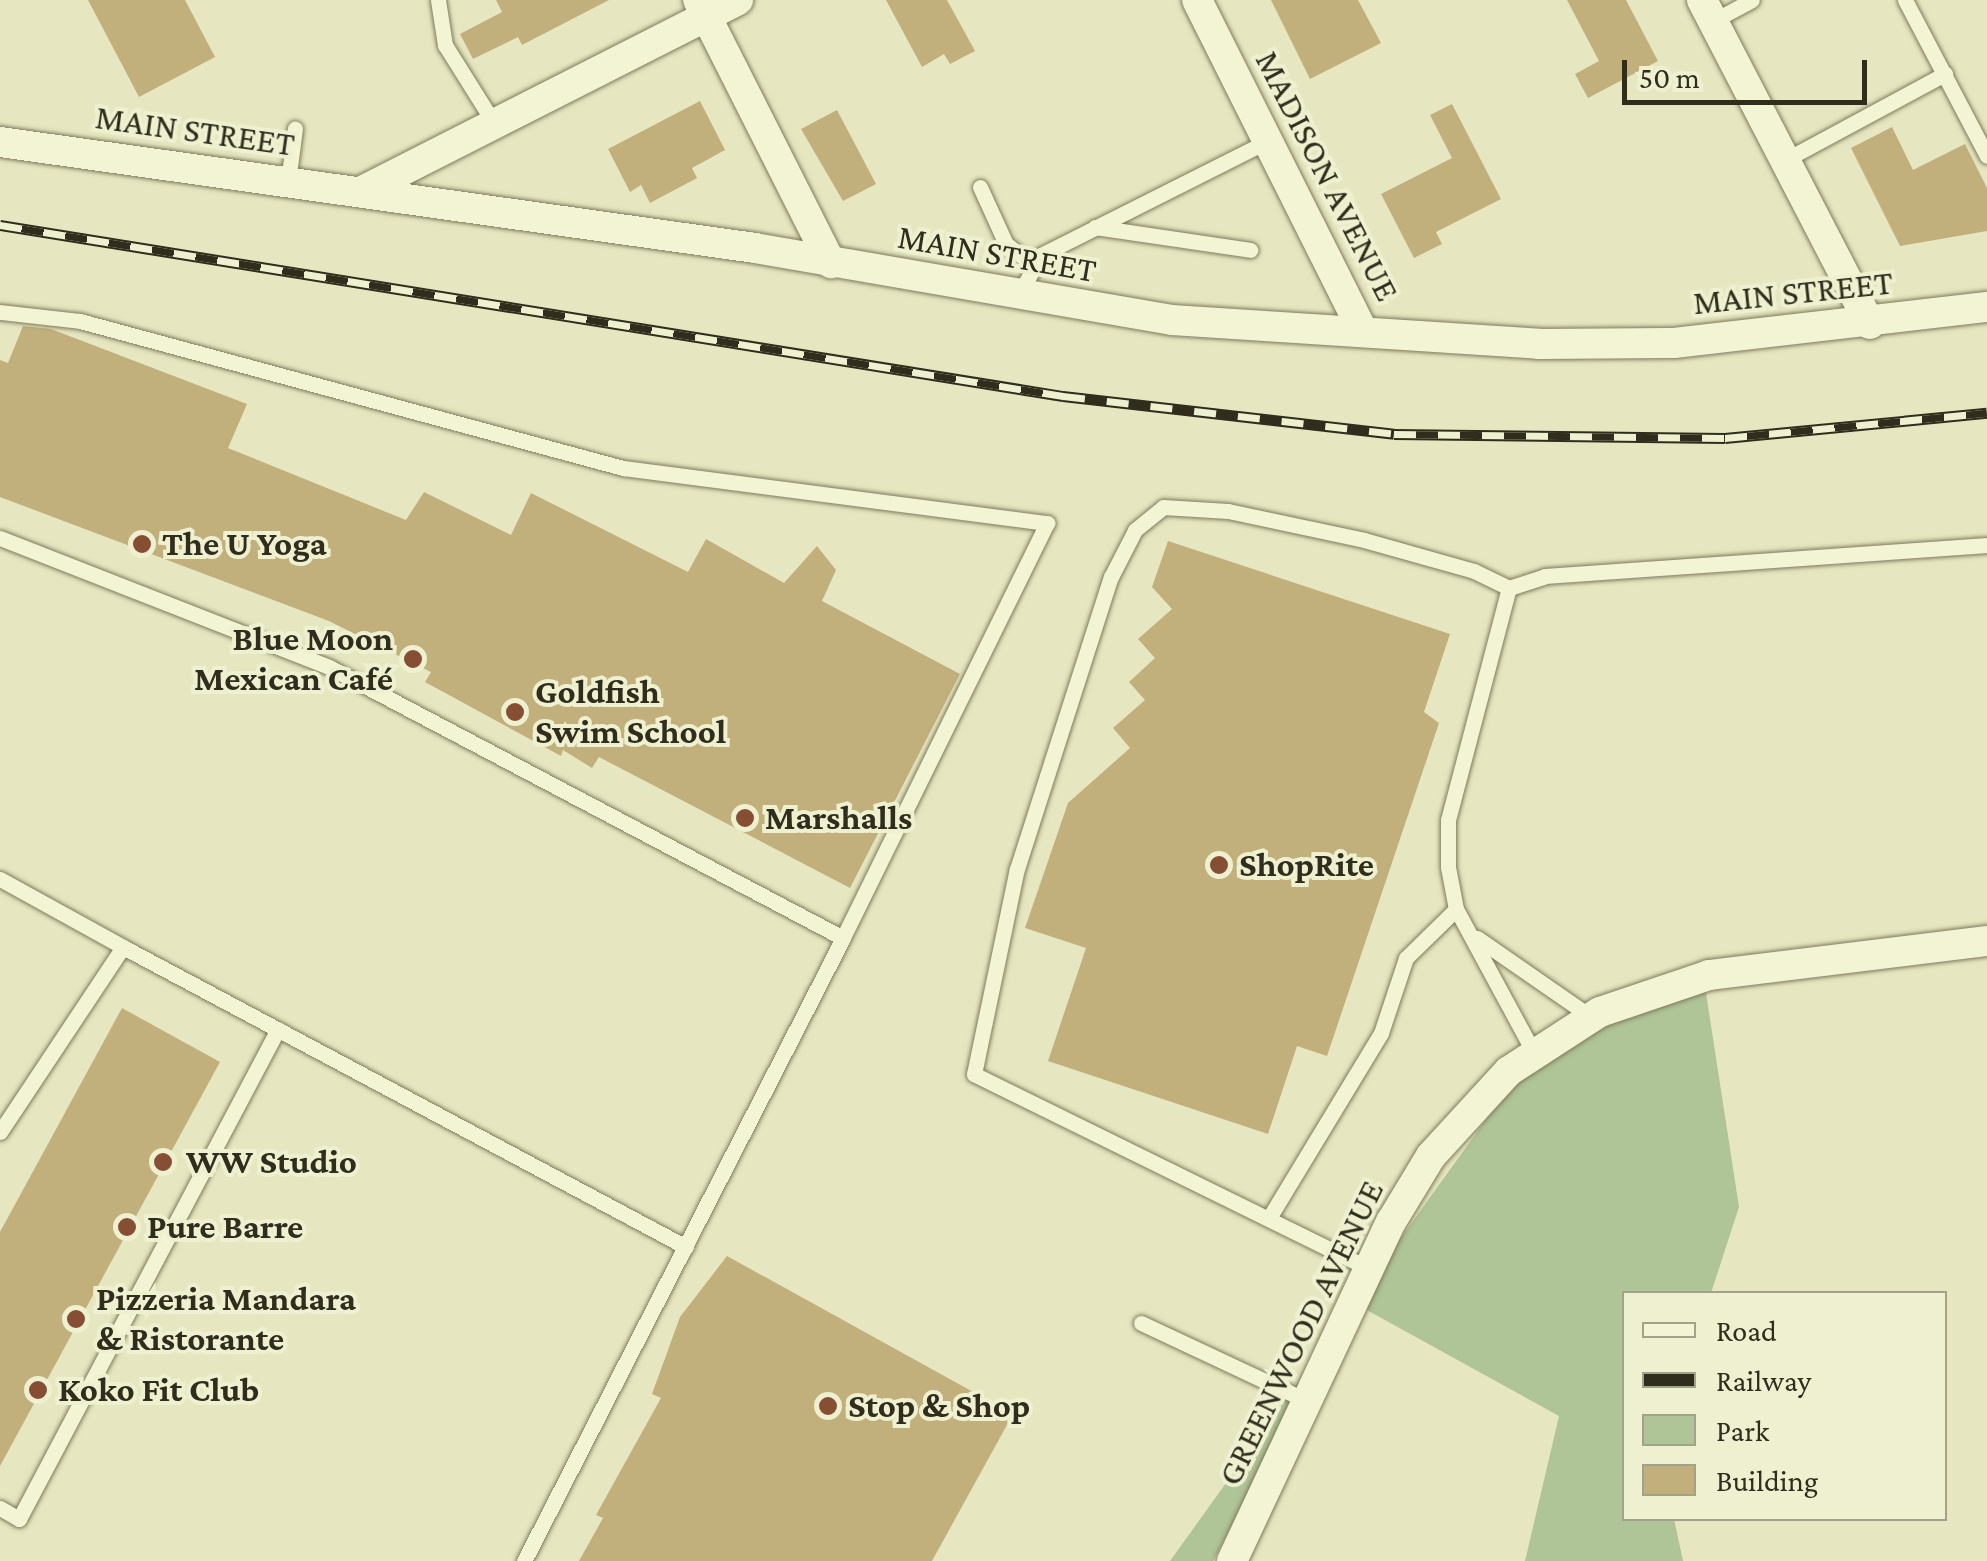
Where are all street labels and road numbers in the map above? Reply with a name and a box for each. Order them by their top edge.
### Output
street label: MADISON AVENUE [1246,44,1408,308]
street label: MAIN STREET [93,96,297,166]
street label: MAIN STREET [894,216,1100,292]
street label: MAIN STREET [1691,262,1895,324]
street label: GREENWOOD AVENUE [1209,1174,1393,1492]

